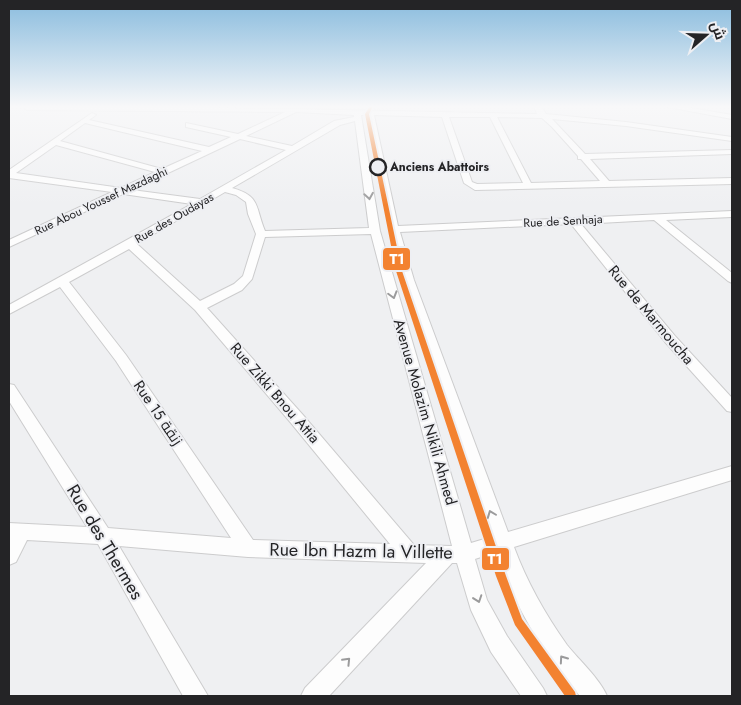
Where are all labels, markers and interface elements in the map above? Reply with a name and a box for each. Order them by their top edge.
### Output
north arrow [681,10,731,60]
text: ش [706,19,731,42]
marker: Anciens Abattoirs [369,158,387,176]
place label: Anciens Abattoirs [389,158,489,176]
street label: Rue Abou Youssef Mazdaghi [31,162,171,240]
street label: Rue des Oudayas [131,188,217,248]
one-way arrow [364,191,374,200]
street label: Rue de Senhaja [523,210,603,232]
line badge: T1 [382,247,411,271]
text: T1 [390,249,404,269]
street label: Rue de Marmoucha [603,261,699,369]
one-way arrow [387,291,397,299]
street label: Avenue Molazim Nikili Ahmed [388,316,462,508]
street label: Rue Zikki Bnou Attia [225,338,325,448]
street label: Rue 15 زنقة [128,376,188,450]
street label: Rue des Thermes [60,479,150,605]
one-way arrow [487,511,497,519]
street label: Rue Ibn Hazm la Villette [269,536,453,566]
line badge: T1 [481,547,510,571]
text: T1 [488,549,502,569]
one-way arrow [472,595,482,603]
one-way arrow [560,655,569,665]
one-way arrow [341,658,350,667]

